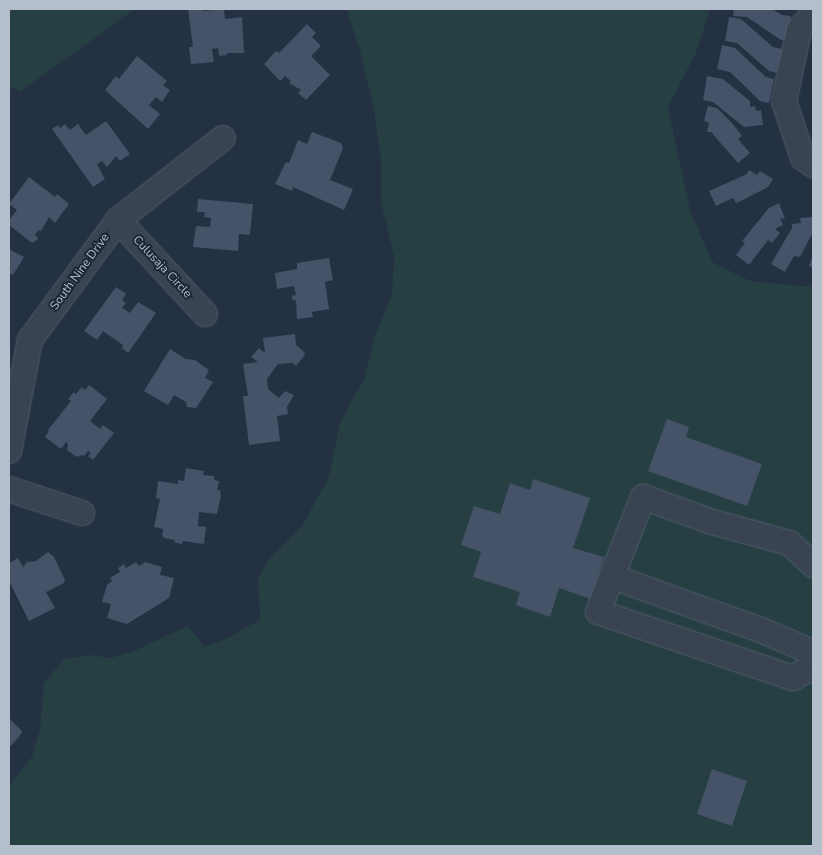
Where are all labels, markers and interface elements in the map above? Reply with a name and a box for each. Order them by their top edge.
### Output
street label: South Nine Drive [47,231,113,313]
street label: Culusaja Circle [129,233,195,301]

